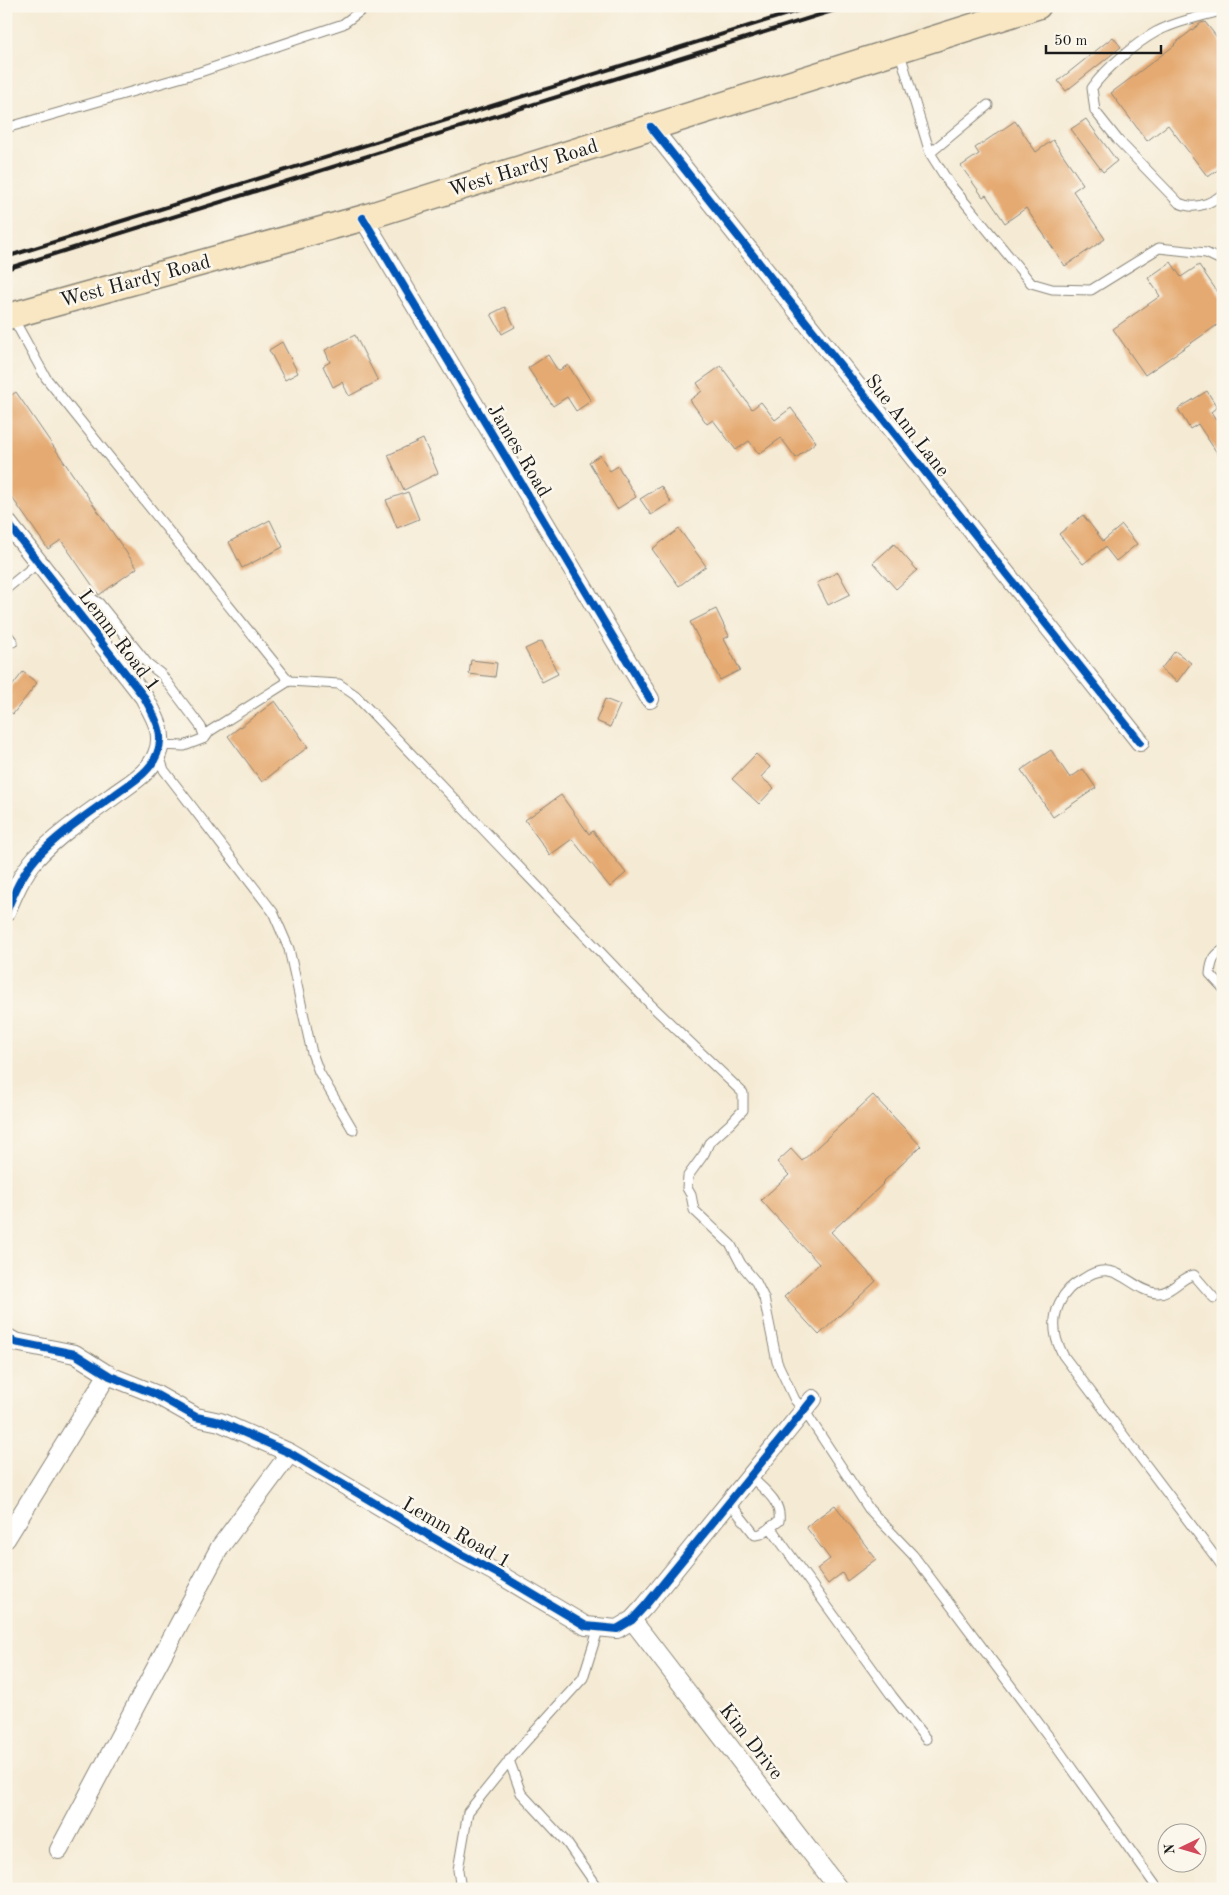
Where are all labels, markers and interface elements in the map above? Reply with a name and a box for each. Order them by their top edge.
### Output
scale bar [1046,22,1162,54]
text: 50 m [1054,34,1088,49]
street label: West Hardy Road [447,137,601,201]
street label: West Hardy Road [58,252,213,312]
street label: Sue Ann Lane [860,371,952,481]
street label: James Road [483,401,554,501]
street label: Lemm Road 1 [74,587,163,696]
street label: Lemm Road 1 [398,1495,514,1573]
street label: Kim Drive [715,1701,786,1784]
north arrow [1156,1822,1206,1872]
text: N [1163,1843,1177,1855]

